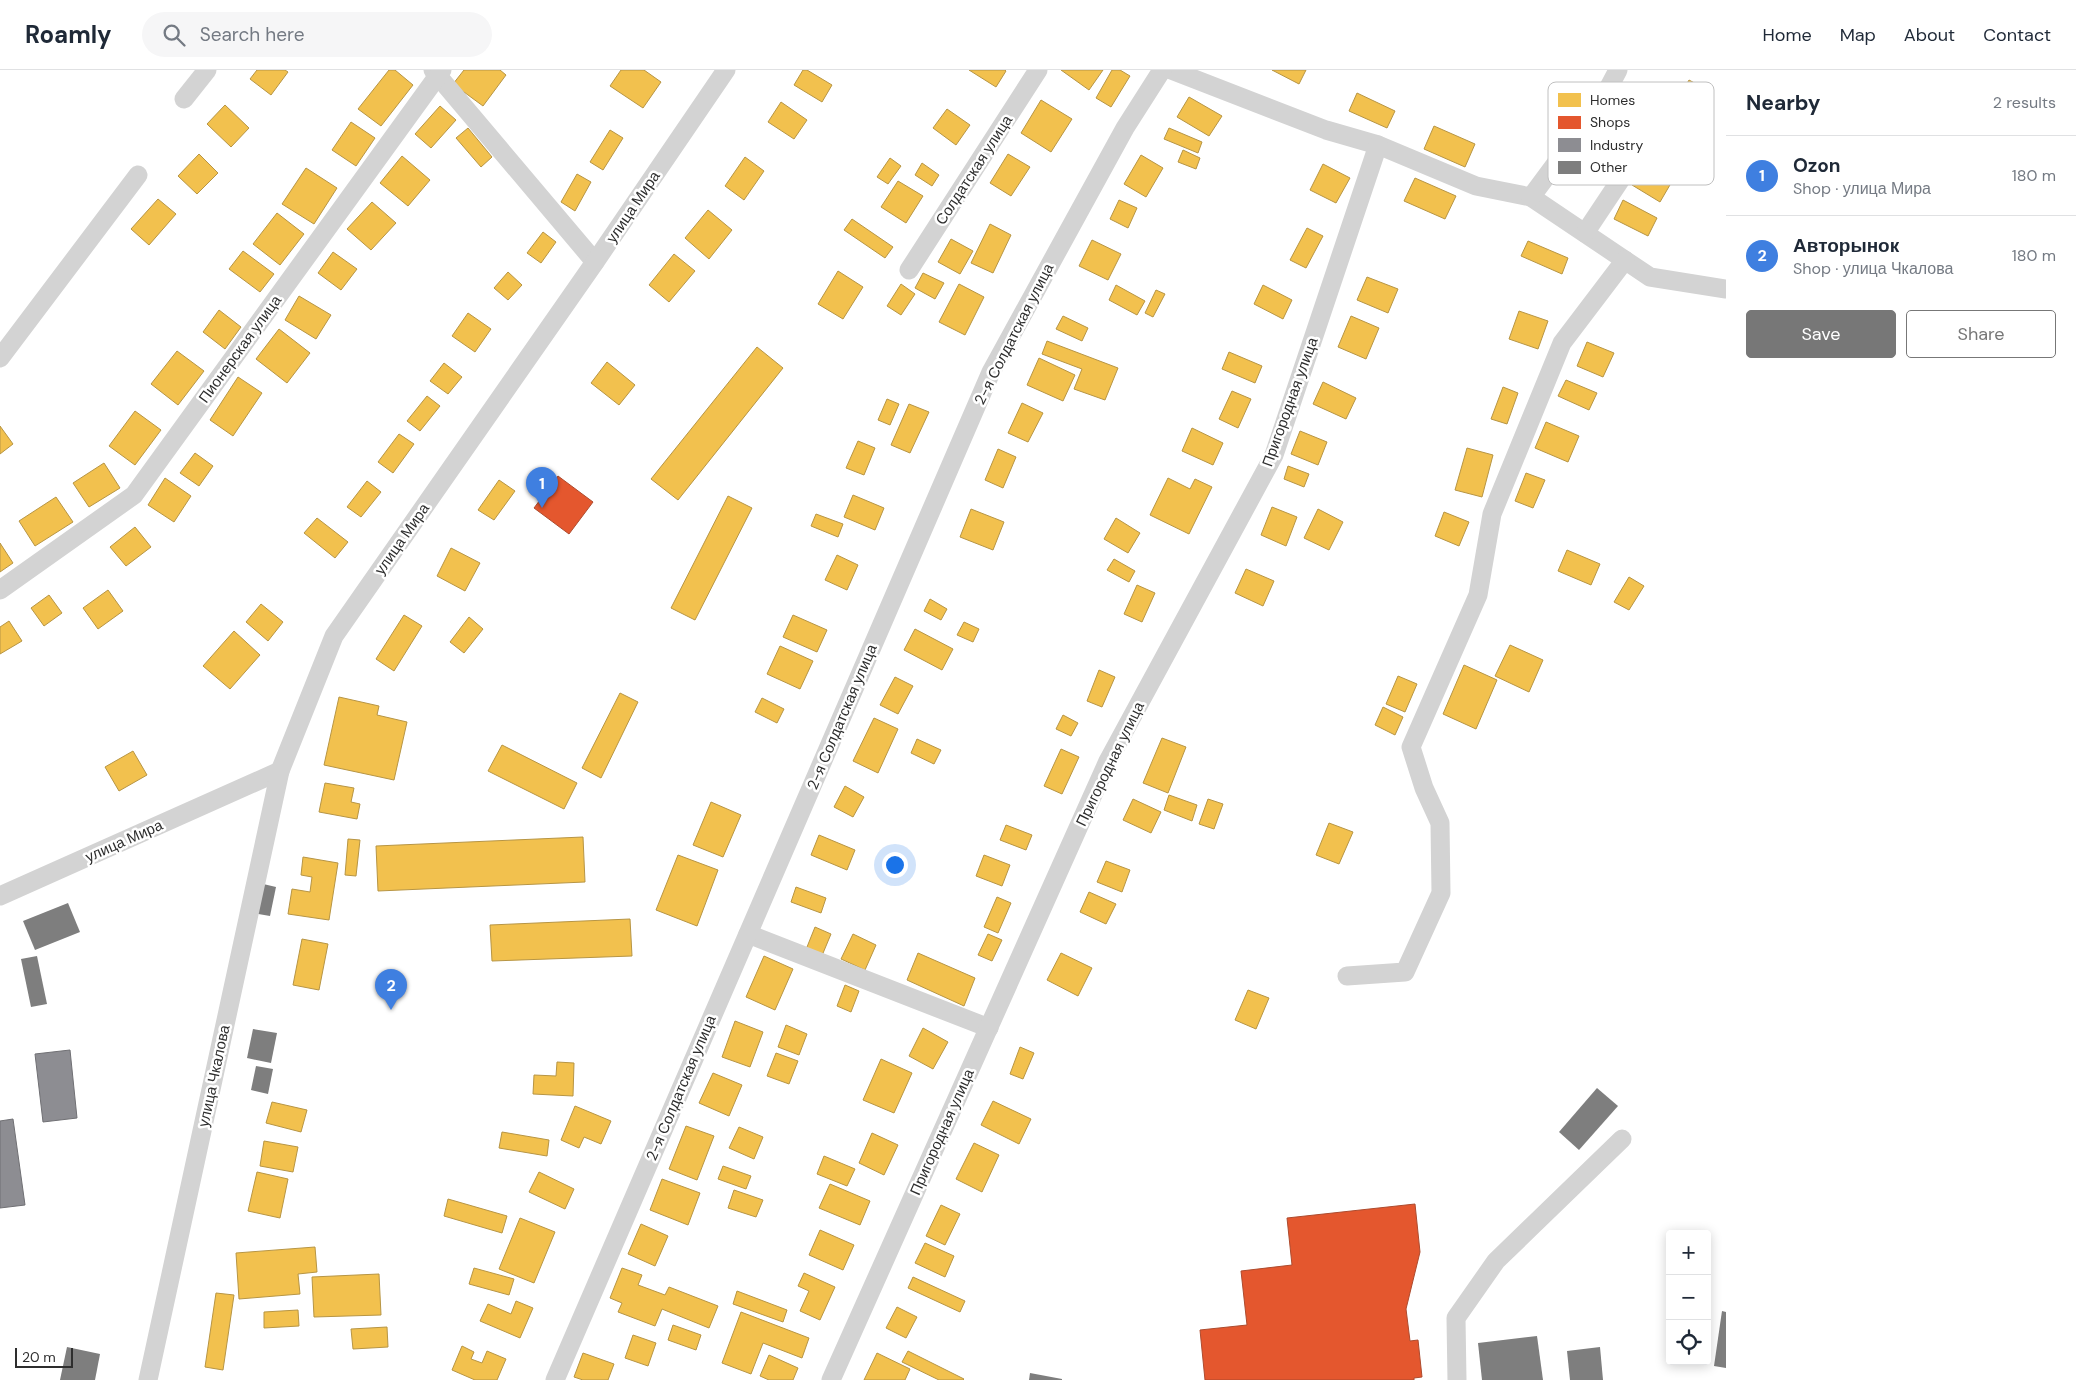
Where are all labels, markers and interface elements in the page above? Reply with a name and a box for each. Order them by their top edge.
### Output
search box [142,12,492,57]
text: Roamly [25,19,112,50]
icon: search [160,21,188,49]
text: Search here [200,22,304,47]
text: Home [1762,23,1812,47]
text: Map [1840,23,1876,47]
text: About [1904,23,1955,47]
text: Contact [1983,23,2051,47]
legend [1548,82,1714,185]
text: Nearby [1746,89,1820,117]
text: Homes [1590,91,1635,109]
text: 2 results [1993,92,2056,113]
street label: Солдатская улица [931,111,1017,229]
text: Shops [1590,113,1630,131]
text: Industry [1590,136,1643,154]
text: Ozon [1793,153,1841,178]
text: Other [1590,158,1628,176]
text: 1 [1759,165,1765,186]
text: 180 m [2012,165,2056,186]
street label: улица Мира [602,167,665,247]
text: Shop · улица Мира [1793,178,1931,199]
text: Авторынок [1793,233,1899,258]
text: 2 [1757,245,1767,266]
text: 180 m [2012,245,2056,266]
text: Shop · улица Чкалова [1793,258,1953,279]
street label: 2-я Солдатская улица [970,259,1059,408]
street label: Пионерская улица [194,291,286,407]
button: Save [1746,310,1896,358]
button: Share [1906,310,2056,358]
street label: Пригородная улица [1257,334,1323,469]
pin: 1 [526,467,558,508]
street label: улица Мира [370,499,434,579]
street label: 2-я Солдатская улица [802,641,882,793]
street label: Пригородная улица [1071,698,1149,830]
street label: улица Мира [82,815,166,867]
your location [882,852,908,878]
pin: 2 [375,969,407,1010]
street label: 2-я Солдатская улица [641,1012,721,1164]
street label: улица Чкалова [193,1022,235,1129]
street label: Пригородная улица [905,1065,979,1198]
map controls [1666,1230,1711,1365]
button: + [1666,1230,1711,1275]
button: − [1666,1275,1711,1320]
button: locate [1666,1320,1711,1365]
scale bar [15,1345,72,1368]
text: 20 m [22,1348,56,1366]

